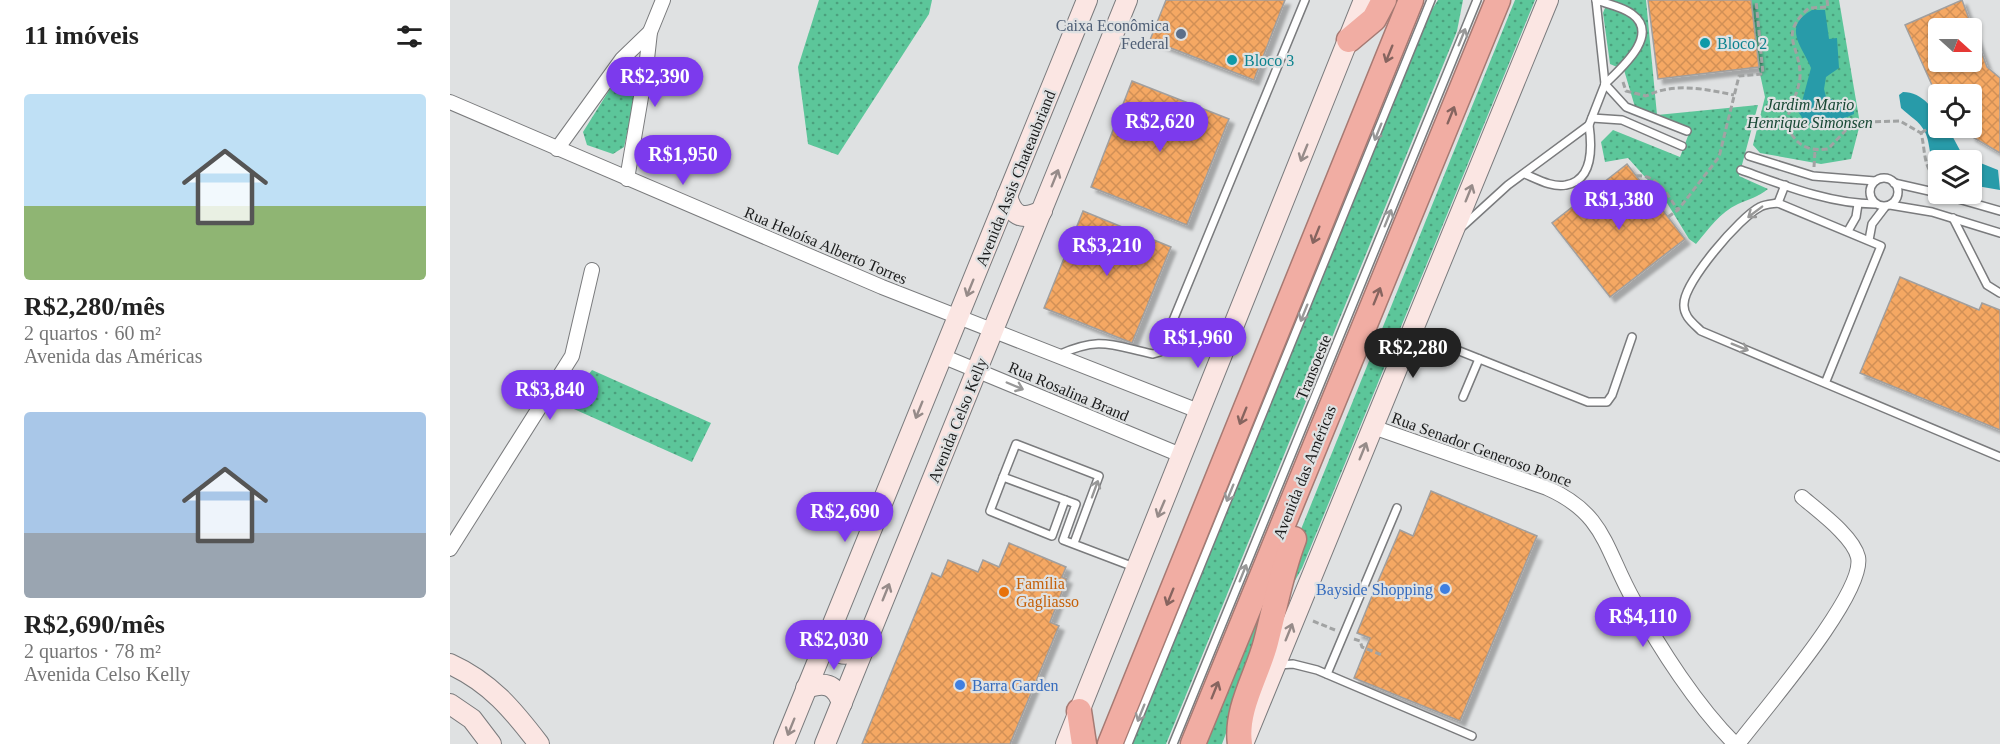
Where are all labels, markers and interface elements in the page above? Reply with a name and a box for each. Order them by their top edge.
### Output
place label: Caixa Econômica Federal [1056,17,1170,52]
north arrow [1928,18,1982,72]
map controls [1928,18,1982,204]
icon: filters [393,20,426,53]
text: 11 imóveis [24,21,139,50]
marker: Caixa Econômica Federal [1174,27,1188,41]
one-way arrow [1457,28,1468,47]
place label: Bloco 2 [1717,35,1767,52]
marker: Bloco 2 [1698,36,1712,50]
one-way arrow [1383,45,1394,63]
place label: Bloco 3 [1244,52,1294,69]
marker: Bloco 3 [1225,53,1239,67]
pin: R$2,390 [600,57,710,108]
text: R$2,390 [620,65,690,87]
button: locate [1928,84,1982,138]
street label: Avenida Assis Chateaubriand [972,88,1059,269]
park label: Jardim Mario Henrique Simonsen [1746,96,1873,132]
pin: R$2,620 [1105,102,1215,153]
one-way arrow [1446,107,1457,125]
text: R$2,620 [1125,110,1195,132]
one-way arrow [1372,122,1383,141]
icon: home [171,133,279,241]
pin: R$1,950 [628,135,738,186]
text: R$1,950 [648,143,718,165]
one-way arrow [1298,143,1309,161]
button: layers [1928,150,1982,204]
one-way arrow [1050,169,1061,188]
pin: R$1,380 [1564,180,1674,231]
one-way arrow [1464,184,1475,203]
text: R$1,380 [1584,188,1654,210]
street label: Rua Heloísa Alberto Torres [742,203,910,287]
one-way arrow [1747,205,1763,218]
one-way arrow [1383,209,1394,227]
one-way arrow [1310,225,1321,244]
pin: R$3,210 [1052,226,1162,277]
text: R$3,210 [1072,234,1142,256]
one-way arrow [964,278,975,296]
one-way arrow [1372,287,1383,305]
text: R$2,280/mês [24,292,165,321]
one-way arrow [1298,303,1309,321]
pin: R$1,960 [1143,318,1253,369]
text: 2 quartos · 60 m² [24,322,161,344]
text: R$1,960 [1163,326,1233,348]
pin: R$2,280 [1358,328,1468,379]
street label: Transoeste [1293,332,1334,402]
text: R$2,280 [1378,336,1448,358]
one-way arrow [1730,342,1749,353]
text: Avenida das Américas [24,345,202,367]
street label: Avenida Celso Kelly [925,355,991,485]
street label: Rua Rosalina Brand [1006,358,1131,424]
pin: R$3,840 [495,370,605,421]
text: R$3,840 [515,378,585,400]
one-way arrow [1005,381,1024,392]
one-way arrow [913,400,924,419]
street label: Avenida das Américas [1270,403,1339,542]
one-way arrow [1237,406,1248,425]
street label: Rua Senador Generoso Ponce [1389,409,1574,490]
one-way arrow [1358,442,1369,461]
icon: home [171,451,279,559]
one-way arrow [1090,480,1101,498]
one-way arrow [1224,483,1235,502]
pin: R$2,690 [790,492,900,543]
one-way arrow [1155,499,1166,518]
text: R$2,690 [810,500,880,522]
one-way arrow [1238,564,1249,583]
place label: Família Gagliasso [1016,575,1079,611]
place label: Bayside Shopping [1316,581,1433,599]
marker: Bayside Shopping [1438,582,1452,596]
one-way arrow [881,584,892,602]
marker: Família Gagliasso [997,585,1011,599]
one-way arrow [1164,587,1175,605]
pin: R$4,110 [1588,597,1698,648]
text: R$4,110 [1609,605,1677,627]
text: R$2,690/mês [24,610,165,639]
pin: R$2,030 [779,620,889,671]
one-way arrow [1284,623,1295,641]
text: R$2,030 [799,628,869,650]
text: 2 quartos · 78 m² [24,640,161,662]
text: Avenida Celso Kelly [24,663,190,685]
place label: Barra Garden [972,677,1059,694]
marker: Barra Garden [953,678,967,692]
one-way arrow [1210,681,1221,700]
one-way arrow [1135,703,1146,721]
one-way arrow [785,717,796,736]

